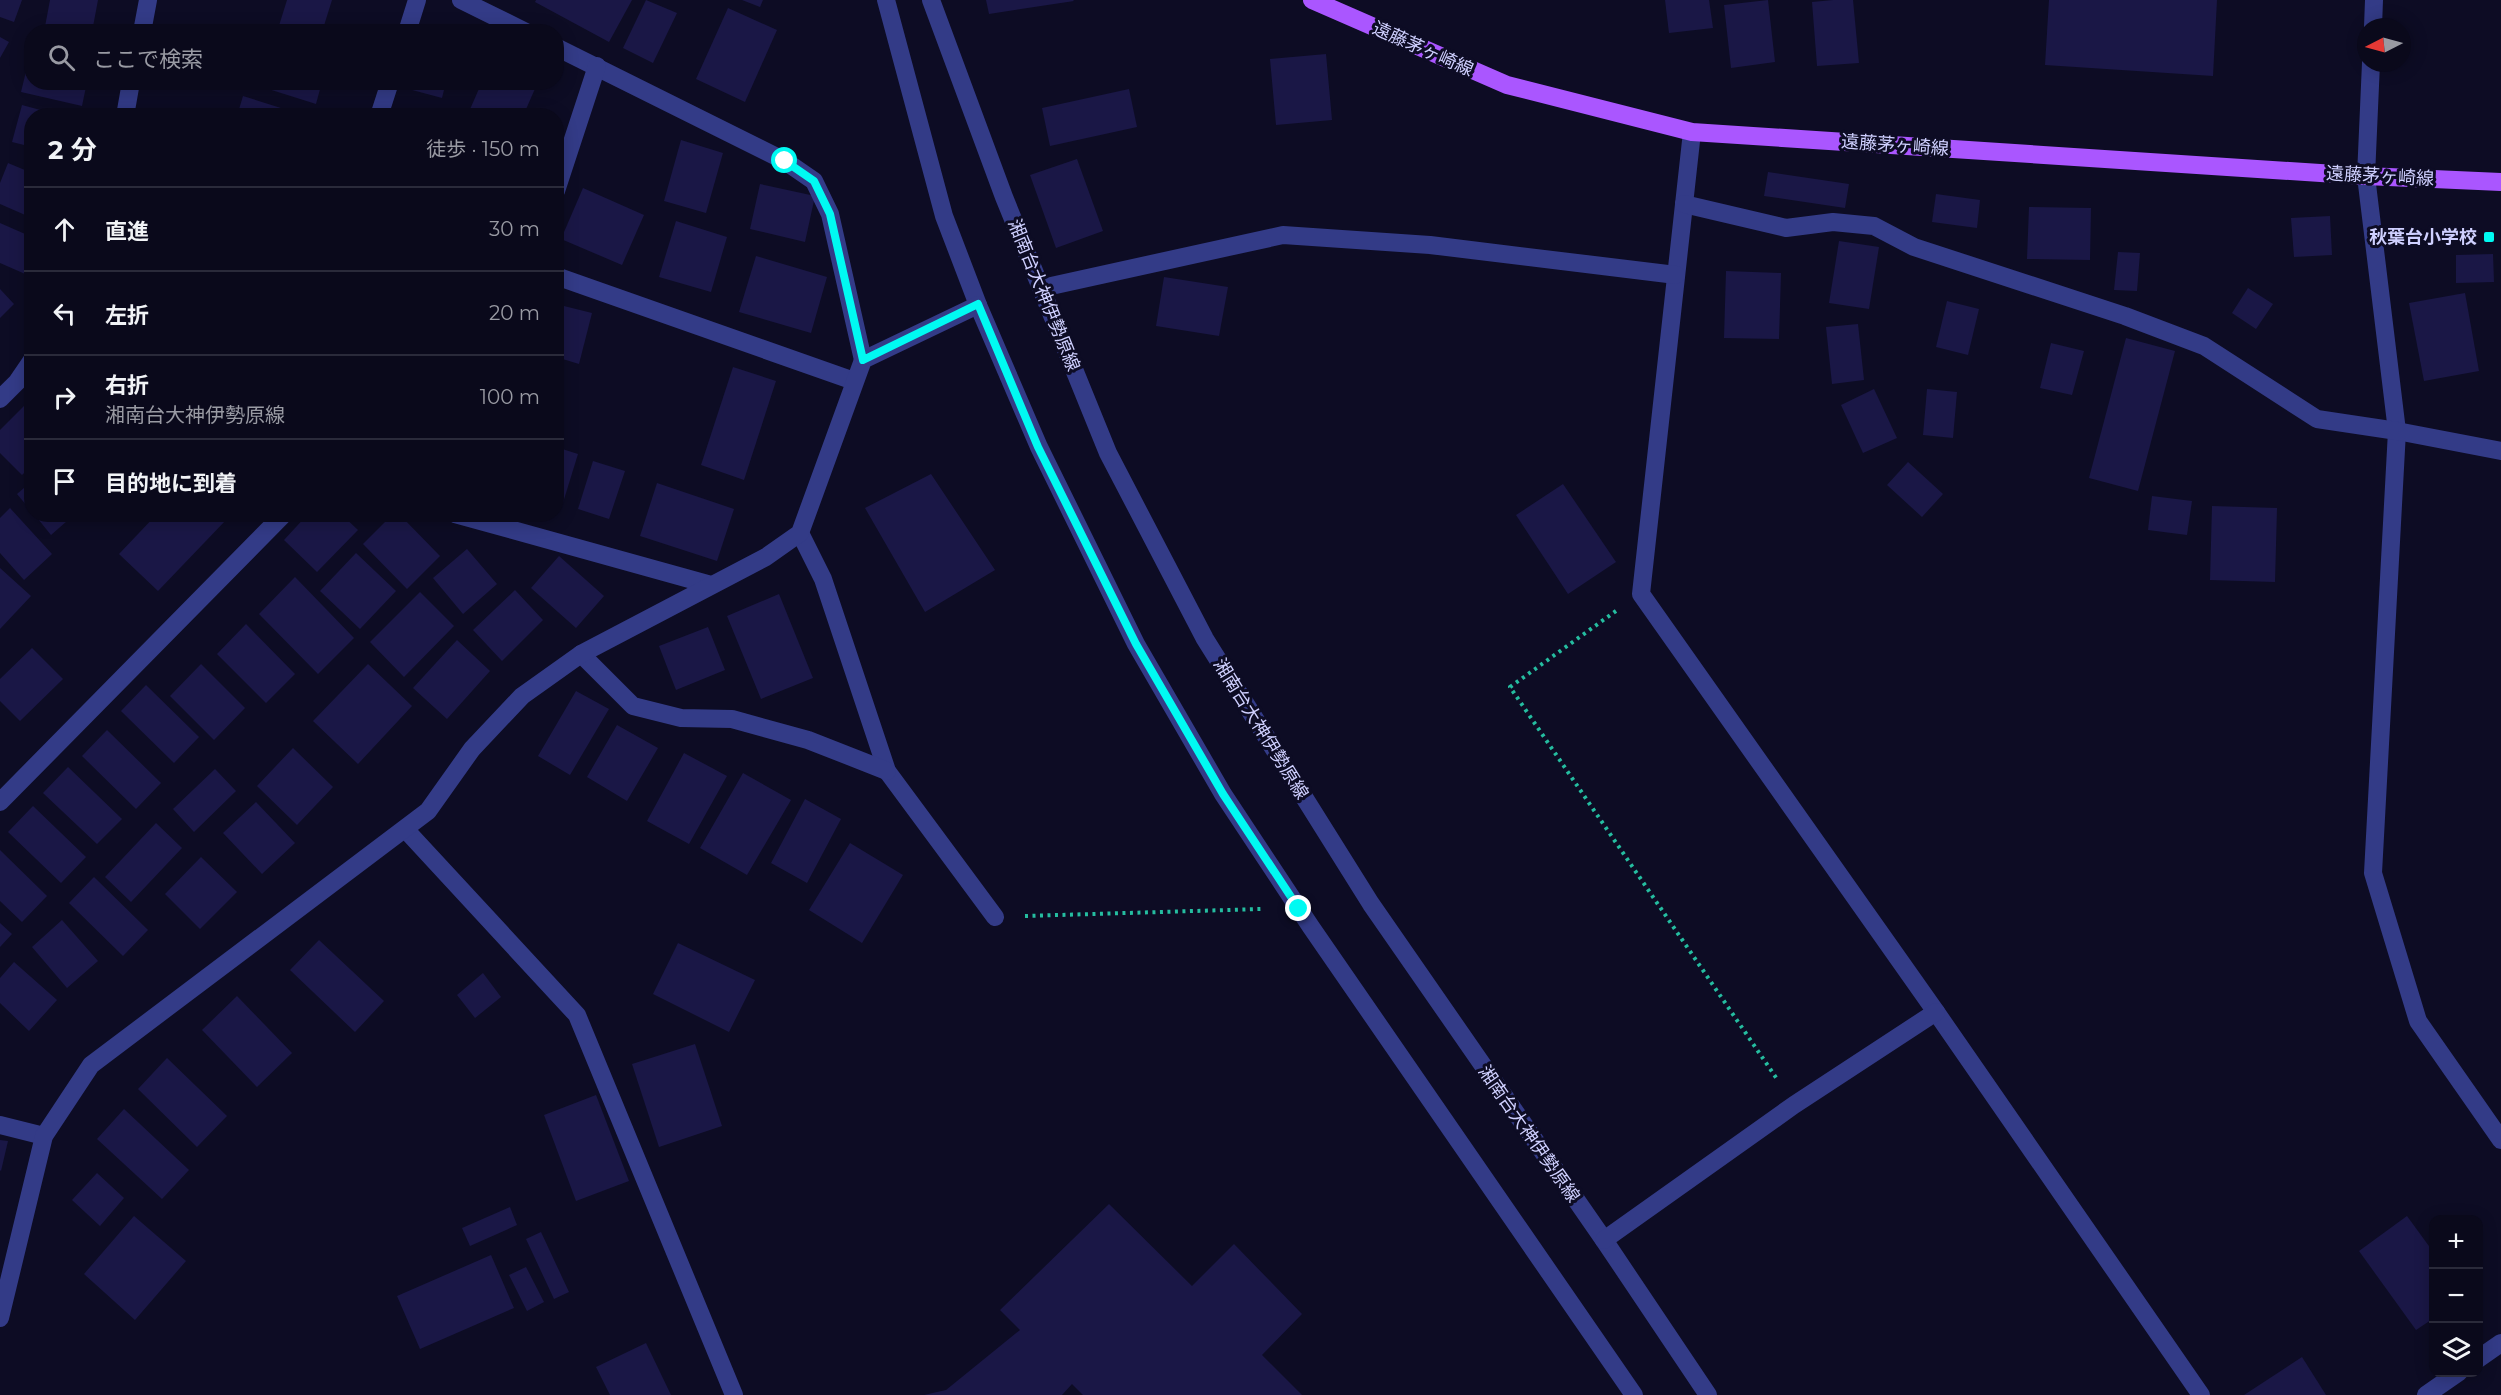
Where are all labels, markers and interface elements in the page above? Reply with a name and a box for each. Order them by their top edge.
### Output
street label: 遠藤茅ヶ崎線 [1369,17,1477,81]
north arrow [2357,18,2411,72]
search box [24,24,564,90]
icon: search [45,41,78,74]
text: ここで検索 [93,46,203,73]
street label: 遠藤茅ヶ崎線 [1840,130,1950,160]
text: 2 分 [48,134,97,166]
text: 徒歩 · 150 m [426,137,540,161]
route start [771,147,797,173]
street label: 遠藤茅ヶ崎線 [2325,162,2435,190]
icon: ahead [48,213,81,246]
street label: 湘南台大神伊勢原線 [1003,216,1085,374]
text: 30 m [489,217,540,241]
text: 直進 [105,218,149,245]
place label: 秋葉台小学校 [2369,226,2477,248]
marker: 秋葉台小学校 [2482,230,2496,244]
icon: left [48,297,81,330]
text: 20 m [489,301,540,325]
text: 左折 [105,302,149,329]
text: 右折 [105,372,149,399]
icon: right [48,381,81,414]
text: 100 m [480,385,540,409]
text: 湘南台大神伊勢原線 [105,403,285,427]
icon: arrive [48,465,81,498]
text: 目的地に到着 [105,470,237,497]
street label: 湘南台大神伊勢原線 [1209,654,1313,804]
route end [1285,895,1311,921]
street label: 湘南台大神伊勢原線 [1474,1061,1584,1207]
map controls [2429,1215,2483,1377]
button: + [2429,1215,2483,1269]
button: − [2429,1269,2483,1323]
button: layers [2429,1323,2483,1377]

